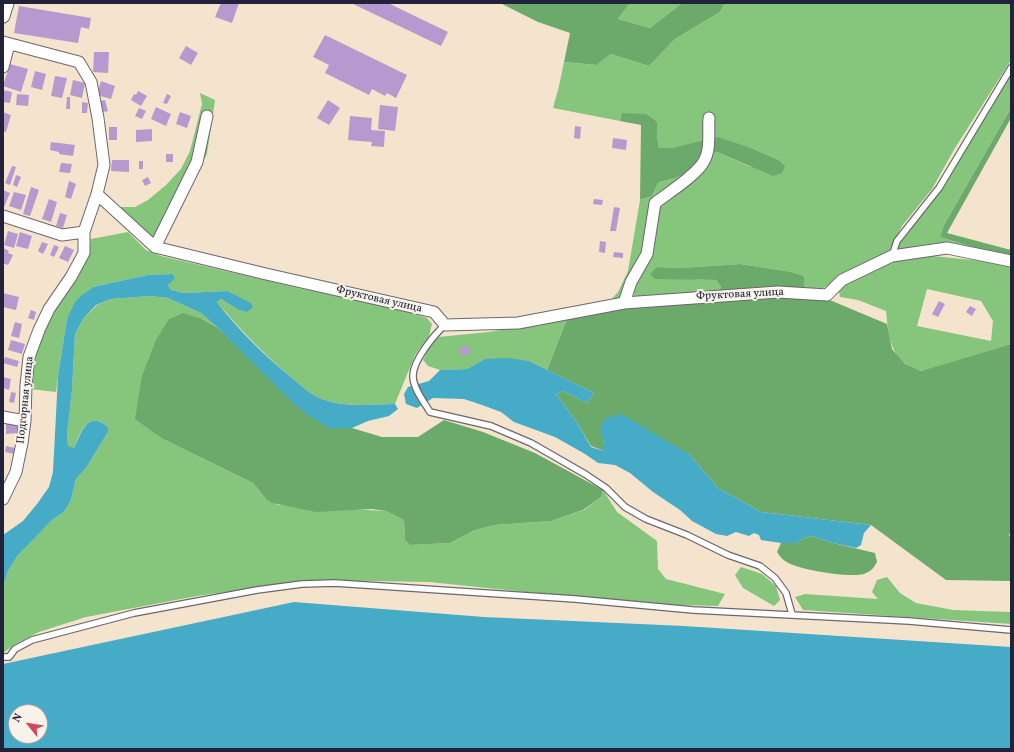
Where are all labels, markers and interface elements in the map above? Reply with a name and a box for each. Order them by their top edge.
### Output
street label: Фруктовая улица [335,284,423,316]
street label: Фруктовая улица [696,286,784,304]
street label: Подгорная улица [15,356,37,444]
north arrow [8,704,48,744]
text: N [10,711,27,725]

